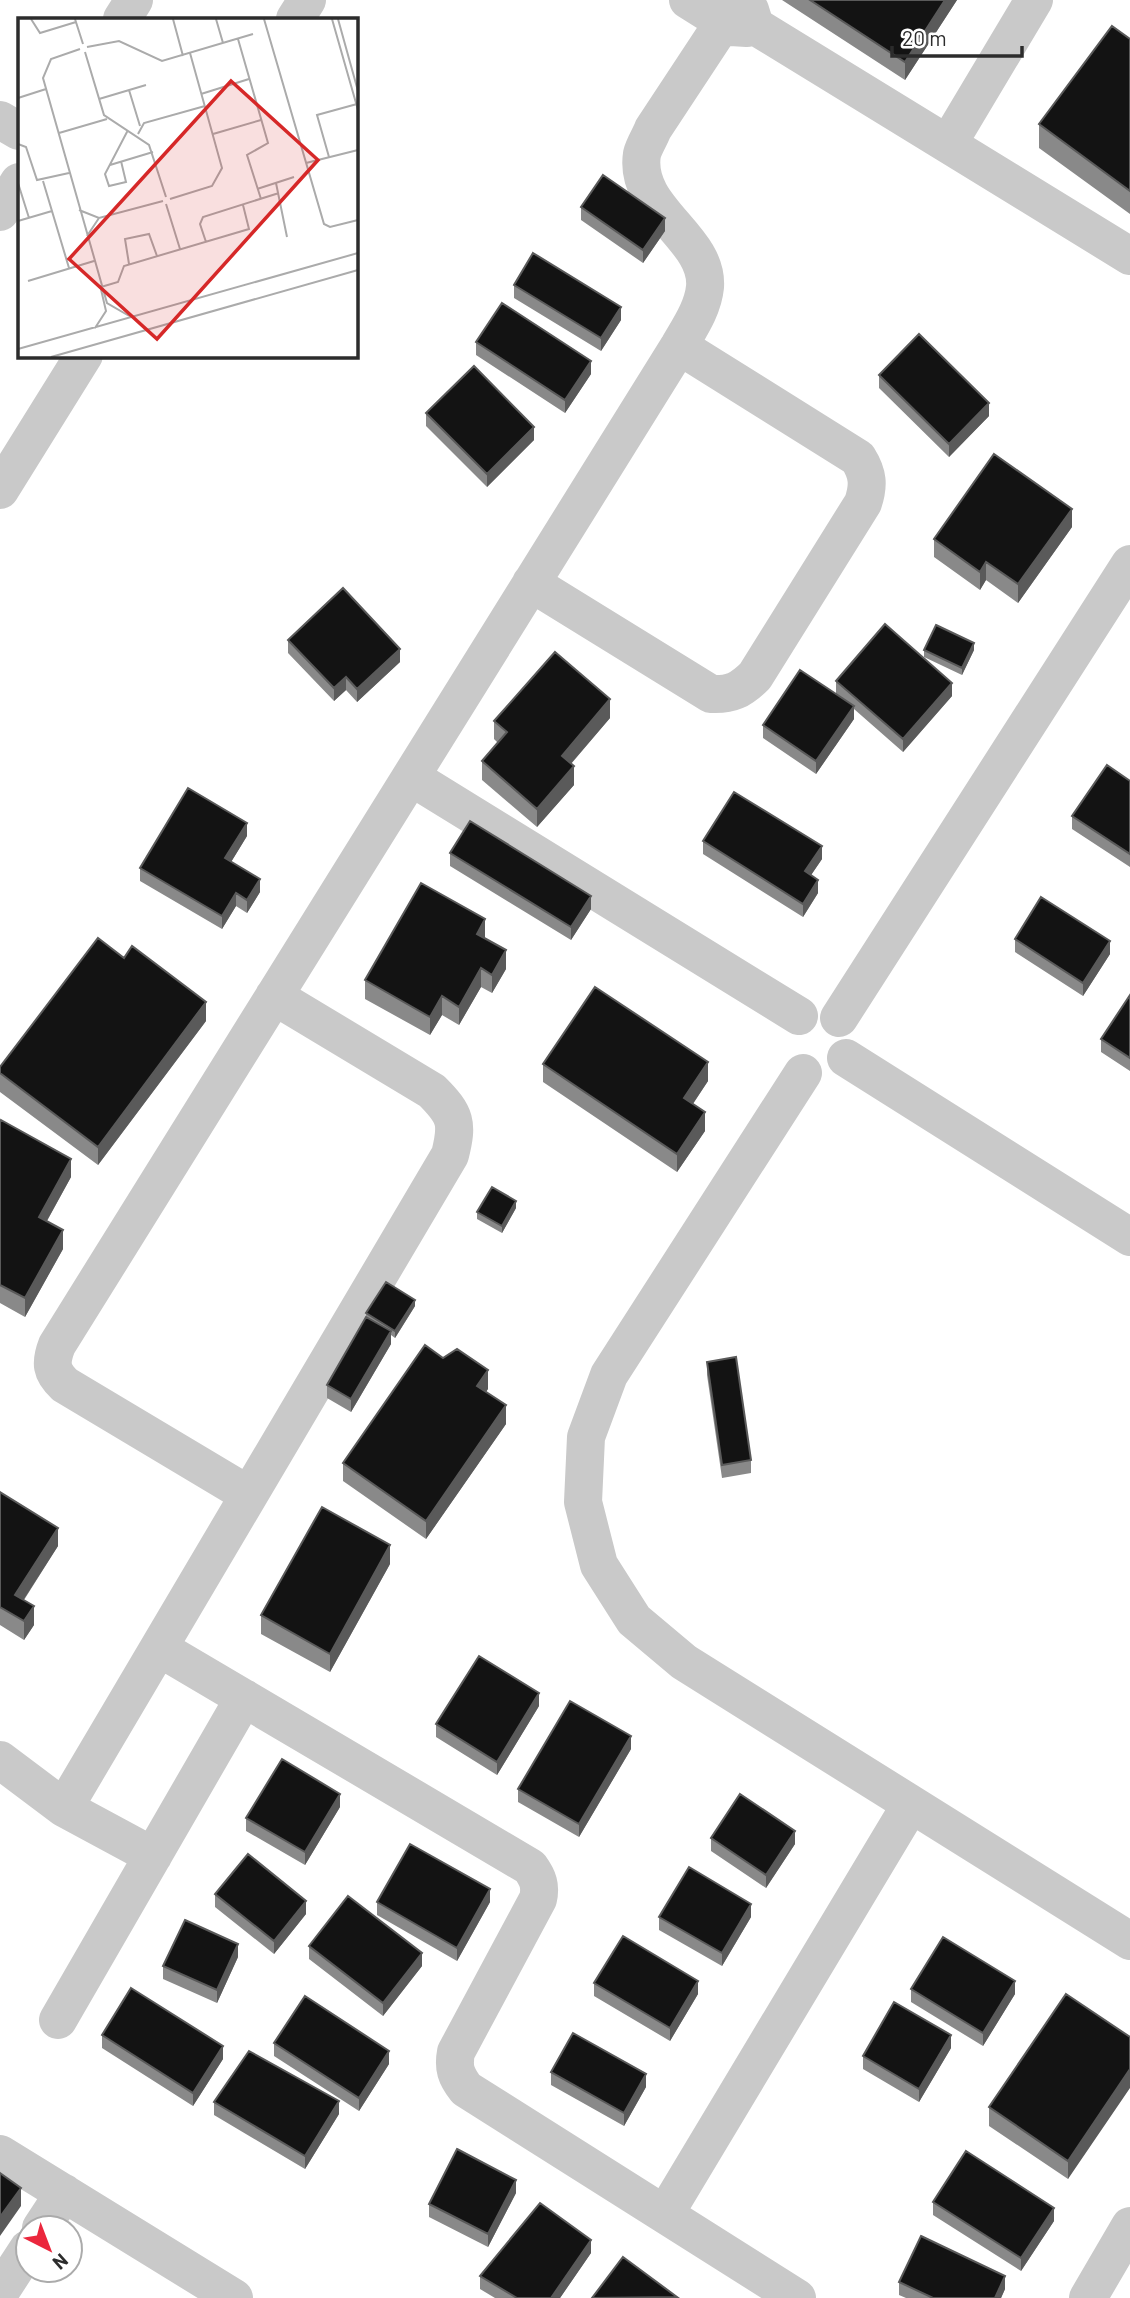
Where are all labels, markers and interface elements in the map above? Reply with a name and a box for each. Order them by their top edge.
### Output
scale bar [892,14,1021,58]
inset map [18,18,357,357]
text: 20 m [902,25,947,50]
north arrow [14,2214,84,2284]
text: N [48,2249,73,2275]

